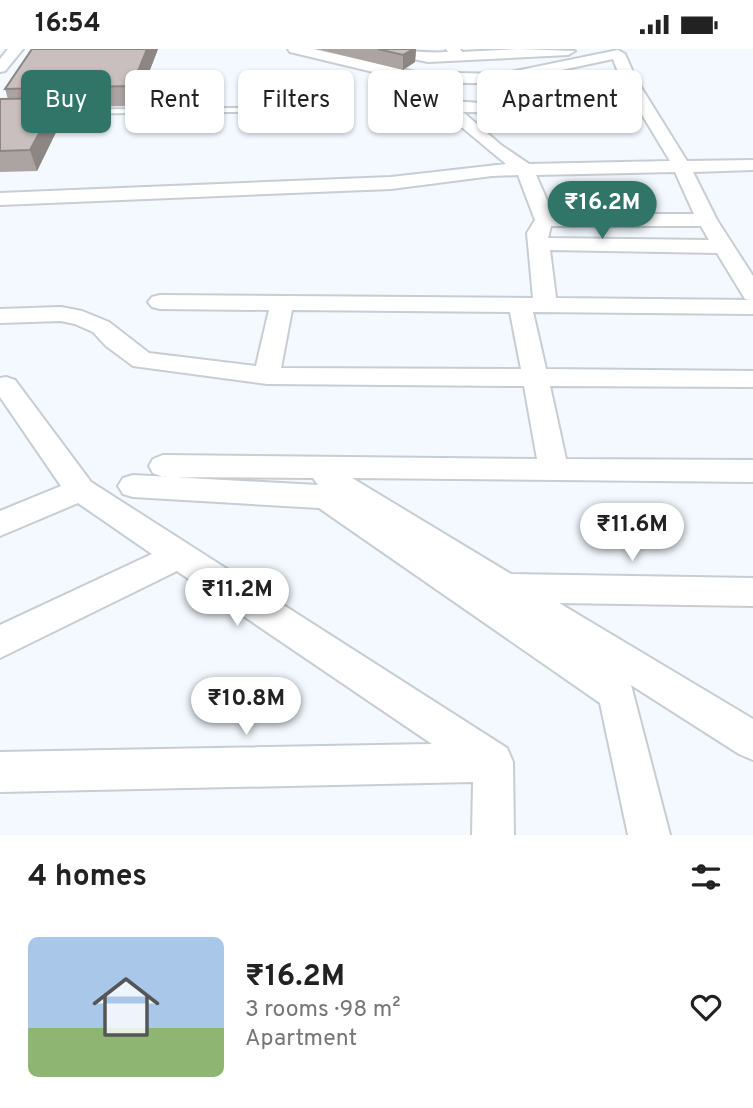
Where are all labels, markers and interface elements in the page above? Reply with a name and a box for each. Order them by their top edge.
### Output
text: 16:54 [35,8,101,41]
chip: Buy [21,70,111,133]
chip: Rent [125,70,224,133]
chip: Filters [238,70,354,133]
chip: New [368,70,463,133]
chip: Apartment [477,70,642,133]
pin: ₹16.2M [545,181,659,241]
text: ₹16.2M [564,189,640,218]
pin: ₹11.6M [575,503,689,563]
text: ₹11.6M [596,511,668,540]
pin: ₹11.2M [180,569,294,628]
text: ₹11.2M [201,576,273,605]
pin: ₹10.8M [189,677,303,737]
text: ₹10.8M [207,685,285,714]
icon: filters [687,858,725,896]
text: 4 homes [28,859,147,896]
text: ₹16.2M [245,959,345,996]
icon: home [84,965,168,1049]
icon: heart [687,988,725,1026]
text: 3 rooms · 98 m² [245,996,401,1025]
text: Apartment [245,1025,357,1054]

